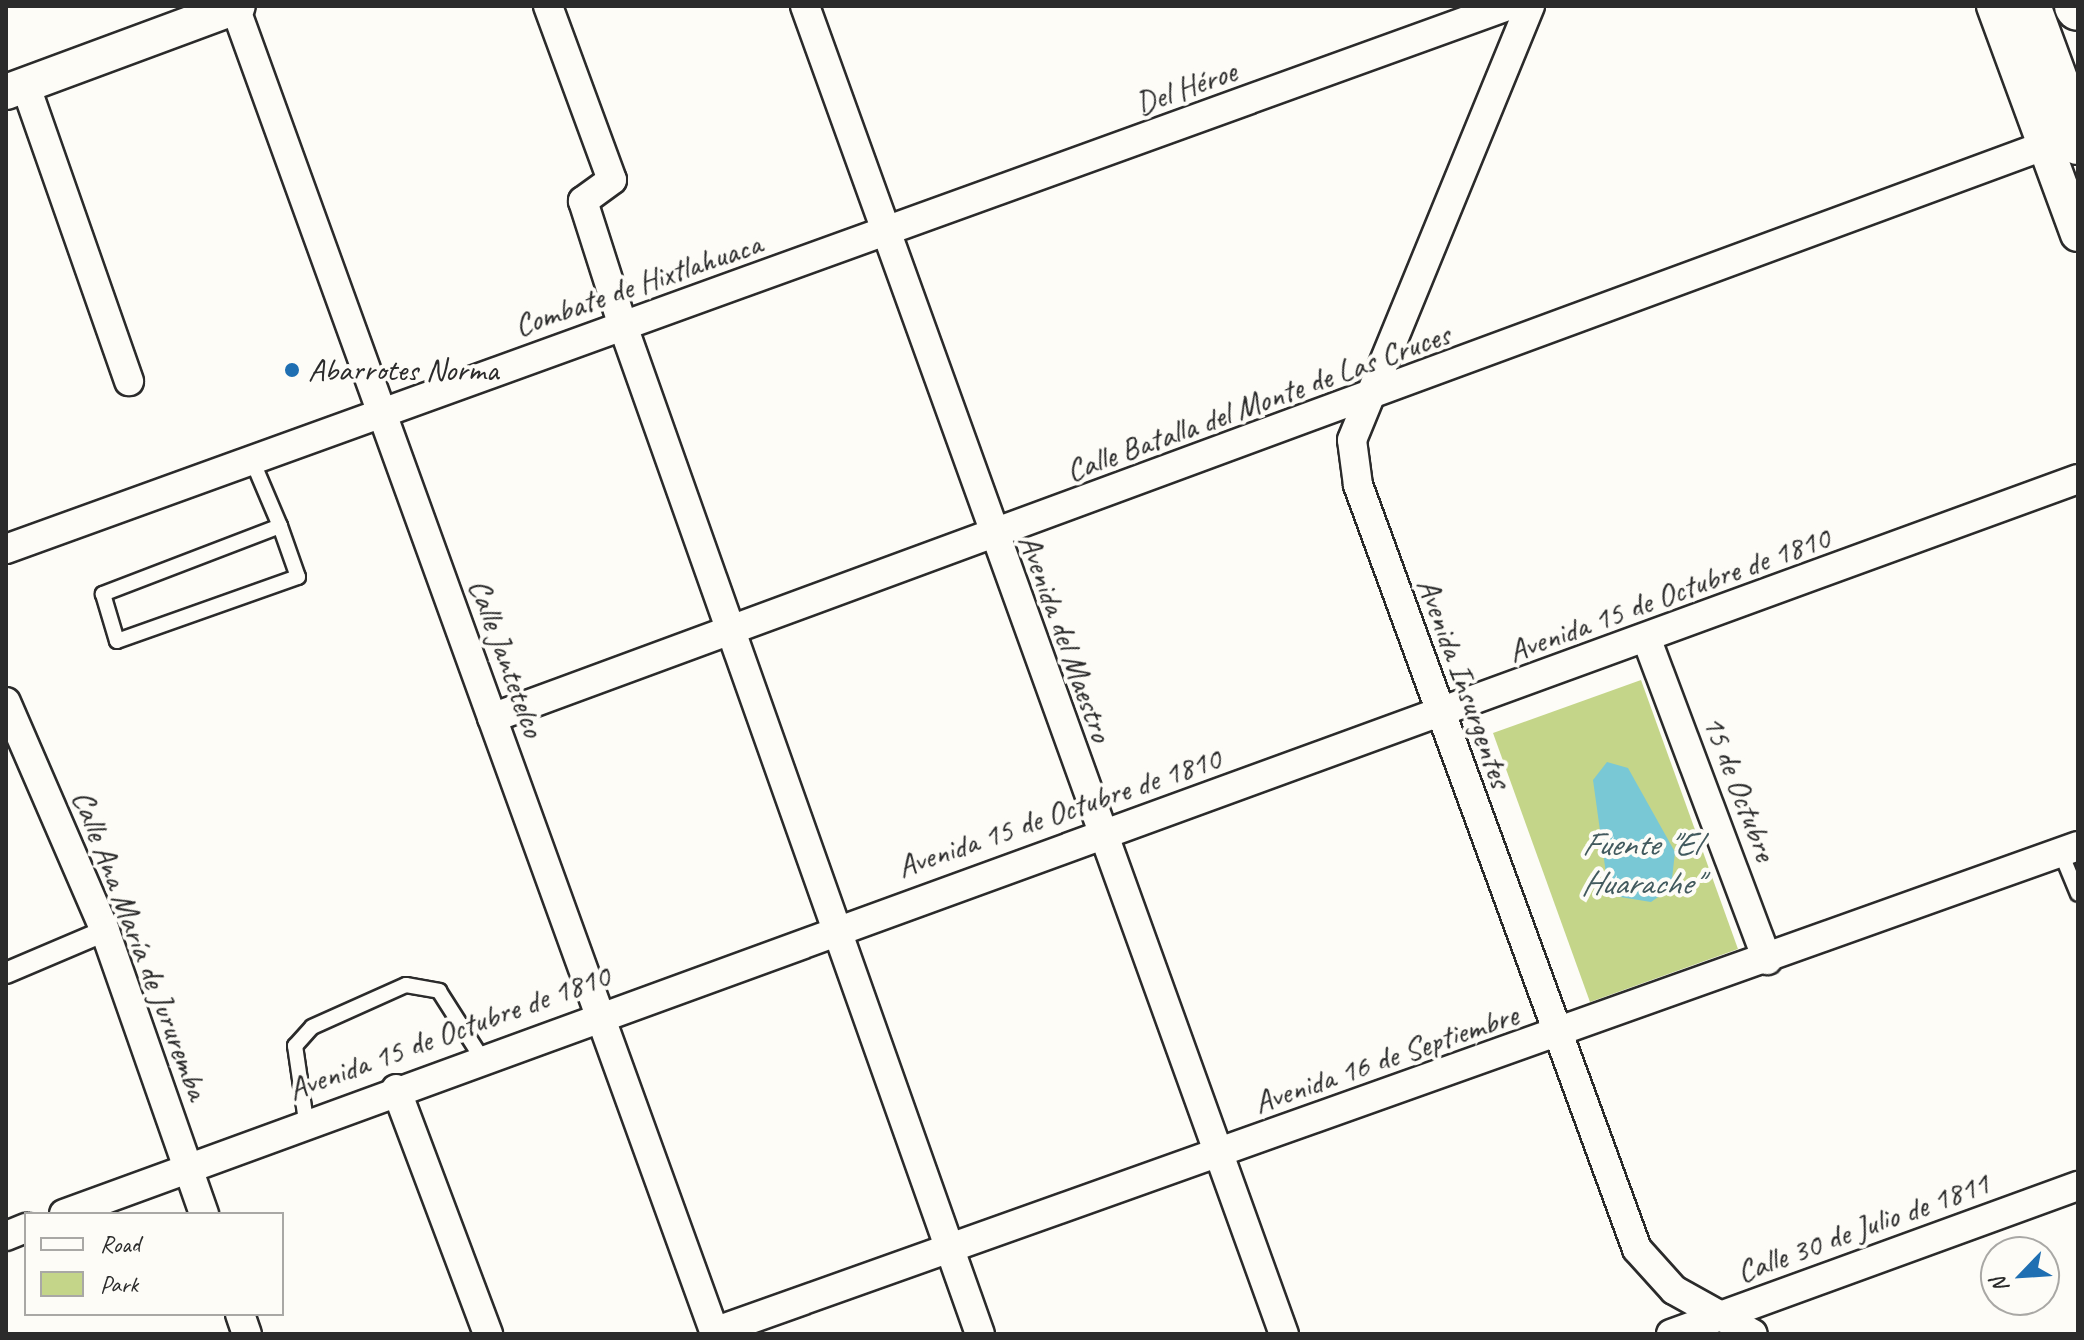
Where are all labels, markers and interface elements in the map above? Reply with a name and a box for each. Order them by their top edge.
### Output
street label: Del Héroe [1130,52,1242,124]
street label: Combate de Hixtlahuaca [509,225,767,345]
street label: Calle Batalla del Monte de Las Cruces [1061,316,1455,490]
place label: Abarrotes Norma [308,351,500,389]
marker: Abarrotes Norma [283,361,301,379]
street label: Avenida 15 de Octubre de 1810 [1503,519,1835,671]
street label: Avenida del Maestro [1010,529,1120,747]
street label: Avenida Insurgentes [1408,573,1520,793]
street label: Calle Jantetelco [460,574,552,742]
street label: 15 de Octubre [1694,710,1784,866]
street label: Avenida 15 de Octubre de 1810 [892,740,1226,886]
street label: Calle Ana María de Jururemba [63,785,217,1105]
water label: Fuente "El Huarache" [1581,823,1699,902]
street label: Avenida 15 de Octubre de 1810 [283,957,615,1109]
street label: Avenida 16 de Septiembre [1249,996,1523,1122]
street label: Calle 30 de Julio de 1811 [1732,1165,1994,1291]
legend [24,1212,284,1316]
text: Road [100,1229,140,1259]
north arrow [1980,1236,2060,1316]
text: Park [100,1269,138,1299]
text: N [1984,1273,2016,1297]

